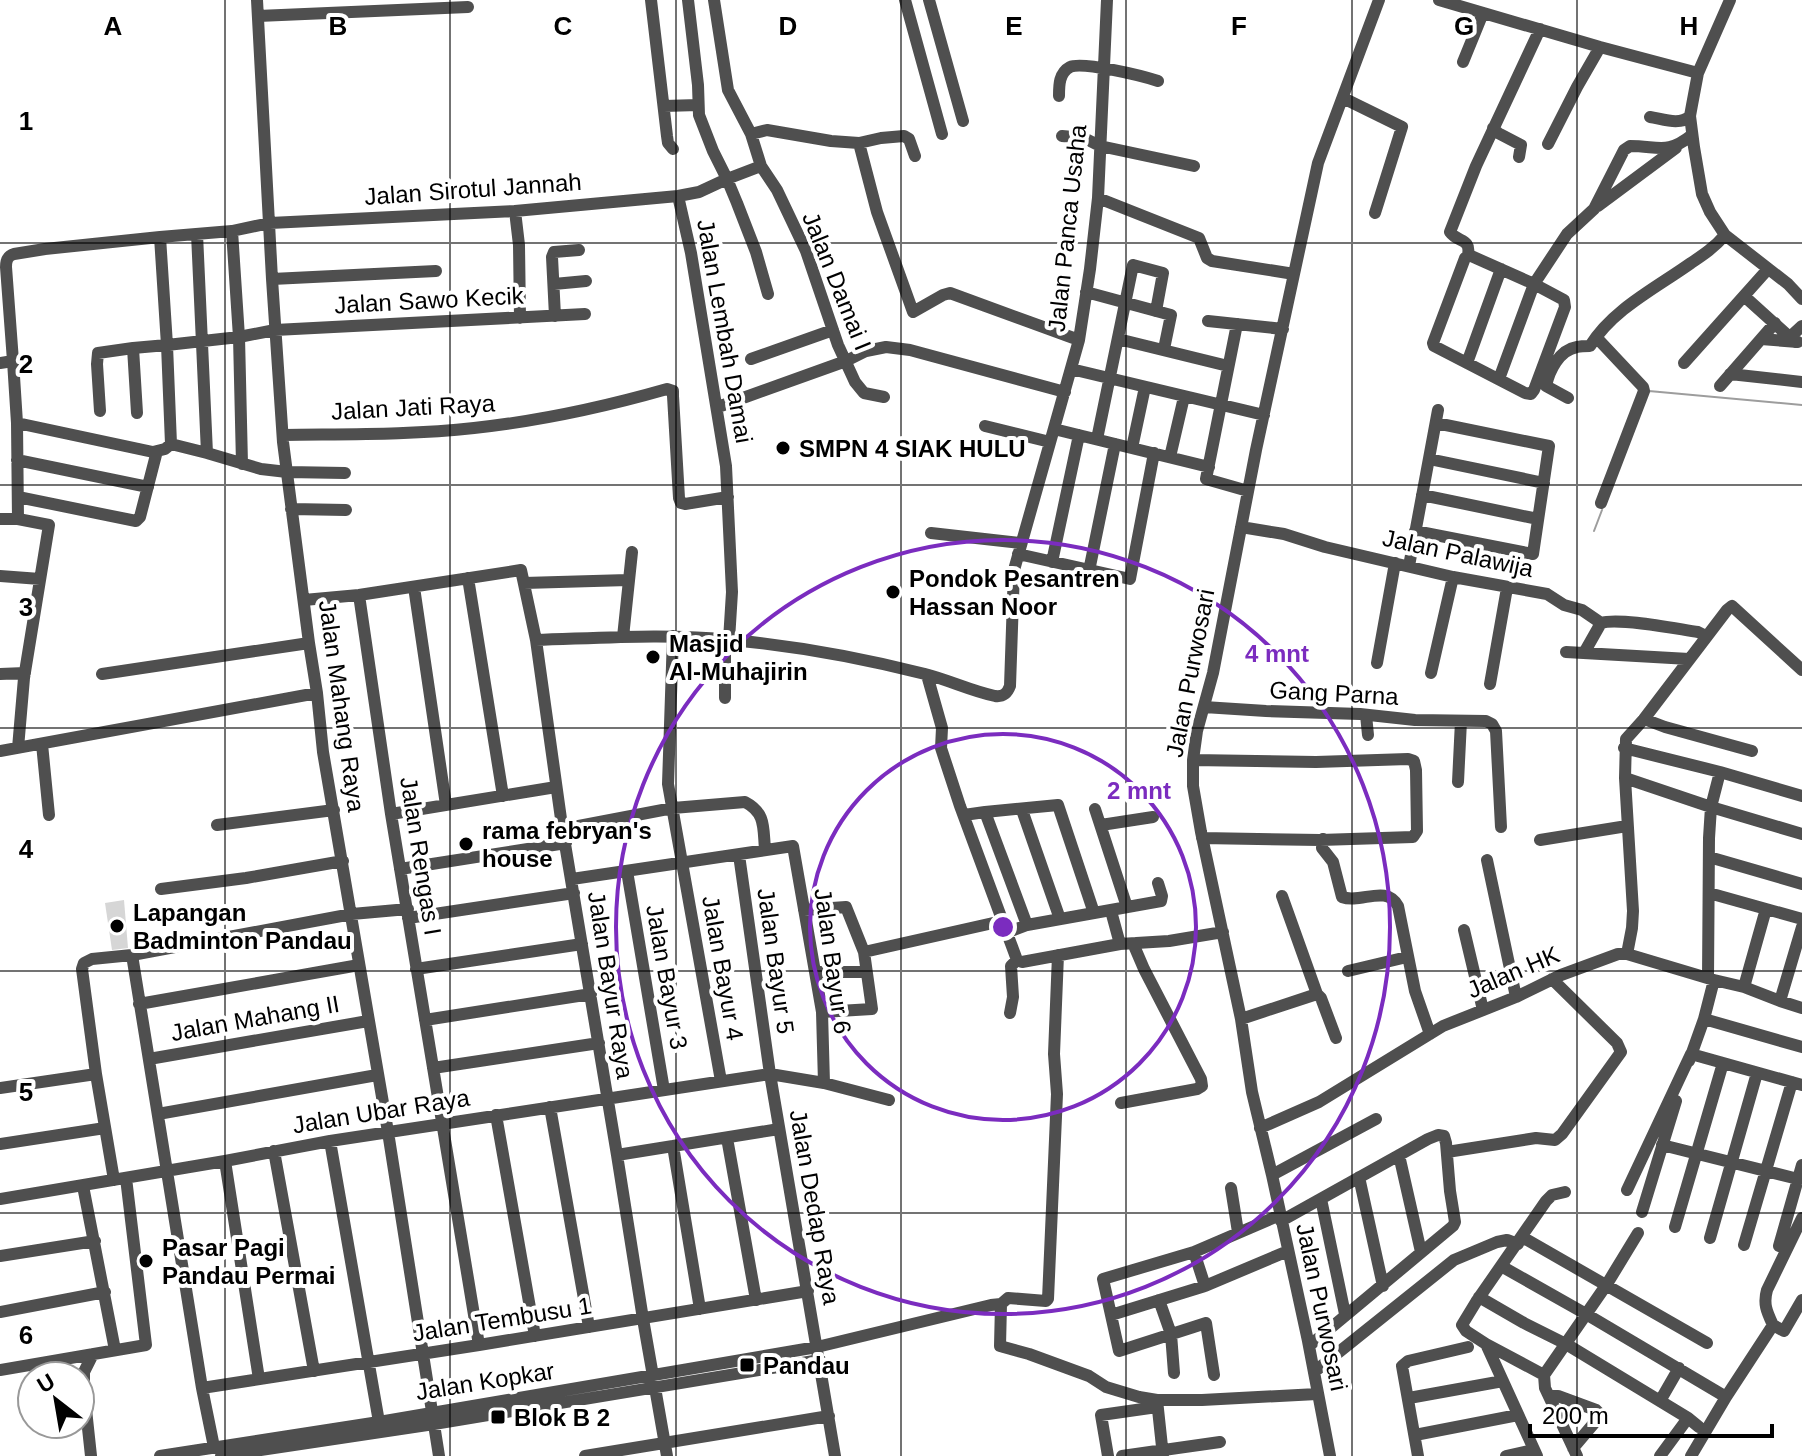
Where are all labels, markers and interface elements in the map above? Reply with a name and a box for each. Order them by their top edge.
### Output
text: A [104,11,123,41]
text: B [329,11,347,41]
text: C [554,11,573,41]
text: D [779,11,797,41]
text: E [1005,11,1023,41]
text: F [1231,11,1247,41]
text: G [1454,11,1474,41]
text: H [1680,11,1698,41]
text: 1 [19,106,33,136]
street label: Jalan Panca Usaha [1043,122,1091,333]
street label: Jalan Sirotul Jannah [364,168,582,210]
street label: Jalan Damai I [797,208,877,354]
street label: Jalan Lembah Damai [692,217,758,445]
street label: Jalan Sawo Kecik [334,282,525,318]
text: 2 [19,349,33,379]
street label: Jalan Jati Raya [330,389,496,425]
place label: SMPN 4 SIAK HULU [799,435,1026,462]
marker: SMPN 4 SIAK HULU [774,439,792,457]
street label: Jalan Palawija [1380,524,1536,582]
place label: Pondok Pesantren Hassan Noor [909,565,1120,620]
marker: Pondok Pesantren Hassan Noor [884,583,902,601]
street label: Jalan Purwosari [1160,587,1220,759]
text: 3 [19,592,33,622]
street label: Jalan Mahang Raya [314,598,370,814]
place label: Masjid Al-Muhajirin [669,630,808,685]
text: 4 mnt [1245,640,1309,667]
marker: Masjid Al-Muhajirin [644,648,662,666]
street label: Gang Parna [1269,676,1400,710]
street label: Jalan Rengas I [395,775,447,937]
text: 2 mnt [1107,777,1171,804]
place label: rama febryan's house [482,817,652,872]
text: 4 [19,834,34,864]
marker: rama febryan's house [457,835,475,853]
street label: Jalan Bayur 5 [752,886,800,1036]
street label: Jalan Bayur 6 [809,886,857,1036]
street label: Jalan Bayur Raya [583,889,639,1081]
street label: Jalan Bayur 4 [697,893,749,1043]
place label: Lapangan Badminton Pandau [133,899,352,954]
street label: Jalan Bayur 3 [641,902,693,1052]
centre of rings [989,913,1017,941]
marker: Lapangan Badminton Pandau [108,917,126,935]
street label: Jalan HK [1463,941,1563,1003]
street label: Jalan Mahang II [169,990,341,1046]
text: 5 [19,1077,33,1107]
street label: Jalan Ubar Raya [291,1084,472,1138]
street label: Jalan Dedap Raya [785,1107,846,1307]
street label: Jalan Purwosari [1291,1221,1353,1393]
place label: Pasar Pagi Pandau Permai [162,1234,335,1289]
marker: Pasar Pagi Pandau Permai [137,1252,155,1270]
street label: Jalan Tembusu 1 [410,1292,594,1346]
text: 6 [19,1320,33,1350]
place label: Pandau [763,1352,850,1379]
marker: Pandau [738,1356,756,1374]
street label: Jalan Kopkar [414,1357,556,1405]
north arrow [16,1360,96,1440]
text: U [33,1368,59,1398]
scale bar [1530,1388,1772,1438]
text: 200 m [1542,1402,1609,1429]
place label: Blok B 2 [514,1404,610,1431]
marker: Blok B 2 [489,1408,507,1426]

